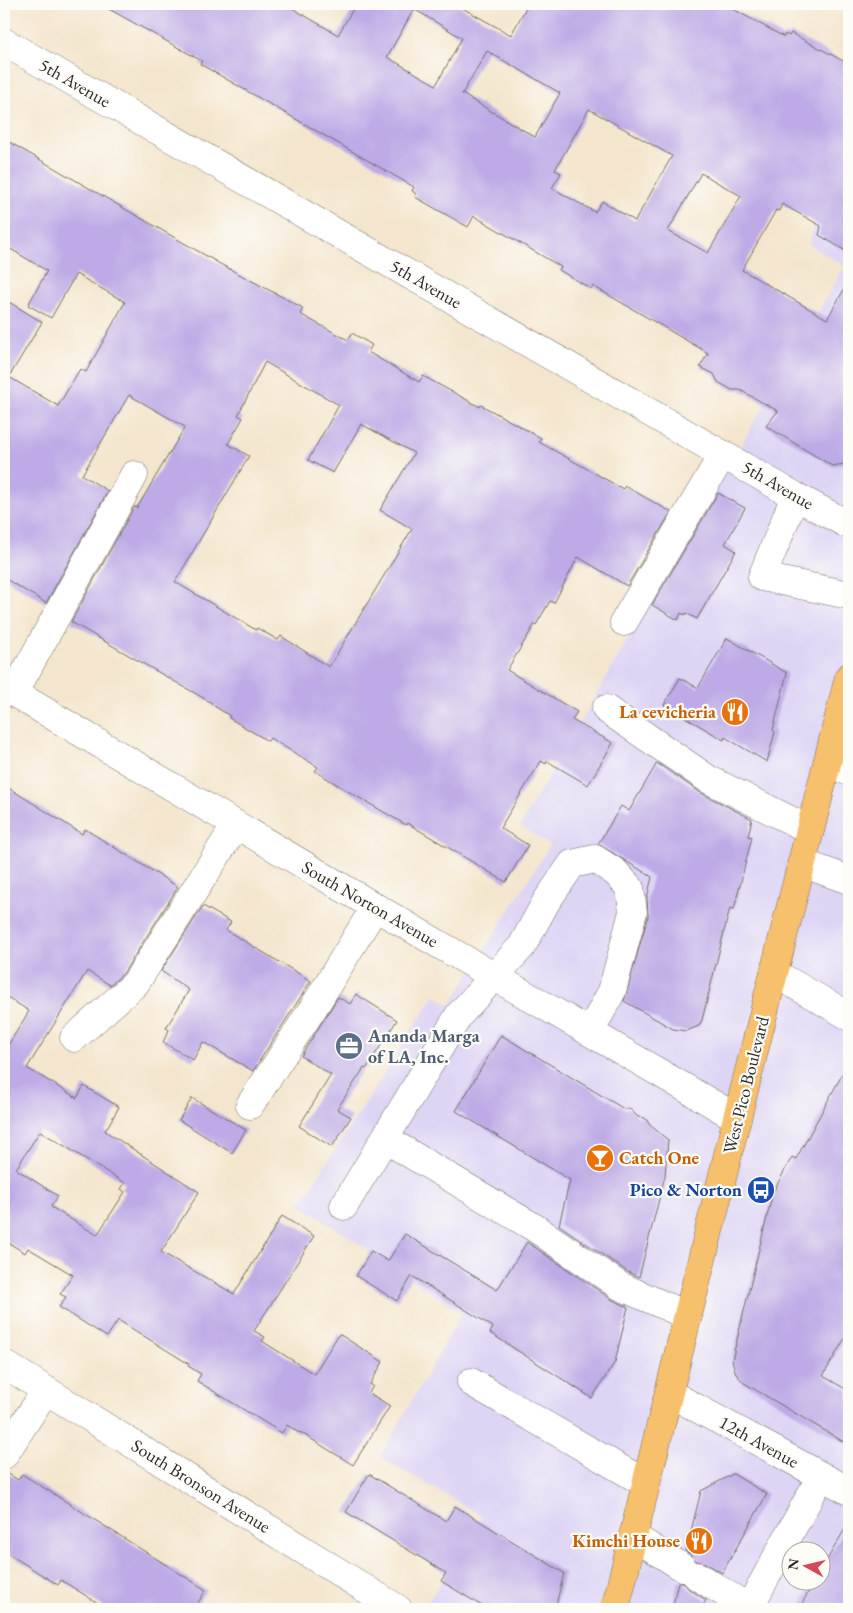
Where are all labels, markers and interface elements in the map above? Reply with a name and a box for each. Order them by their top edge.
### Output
street label: 5th Avenue [35,53,115,112]
street label: 5th Avenue [386,254,466,313]
street label: 5th Avenue [738,455,818,514]
restaurant icon: La cevicheria [720,697,750,727]
place label: La cevicheria [619,700,716,723]
street label: South Norton Avenue [298,855,443,952]
street label: West Pico Boulevard [717,1013,774,1156]
place label: Ananda Marga of LA, Inc. [367,1024,480,1068]
office icon: Ananda Marga of LA, Inc. [334,1031,364,1061]
bar icon: Catch One [585,1143,615,1173]
place label: Catch One [619,1146,700,1169]
bus stop icon: Pico & Norton [746,1175,776,1205]
place label: Pico & Norton [630,1178,742,1201]
street label: 12th Avenue [715,1410,803,1473]
street label: South Bronson Avenue [127,1433,275,1538]
restaurant icon: Kimchi House [684,1526,714,1556]
place label: Kimchi House [572,1529,680,1552]
north arrow [780,1540,830,1590]
text: N [783,1557,803,1571]

